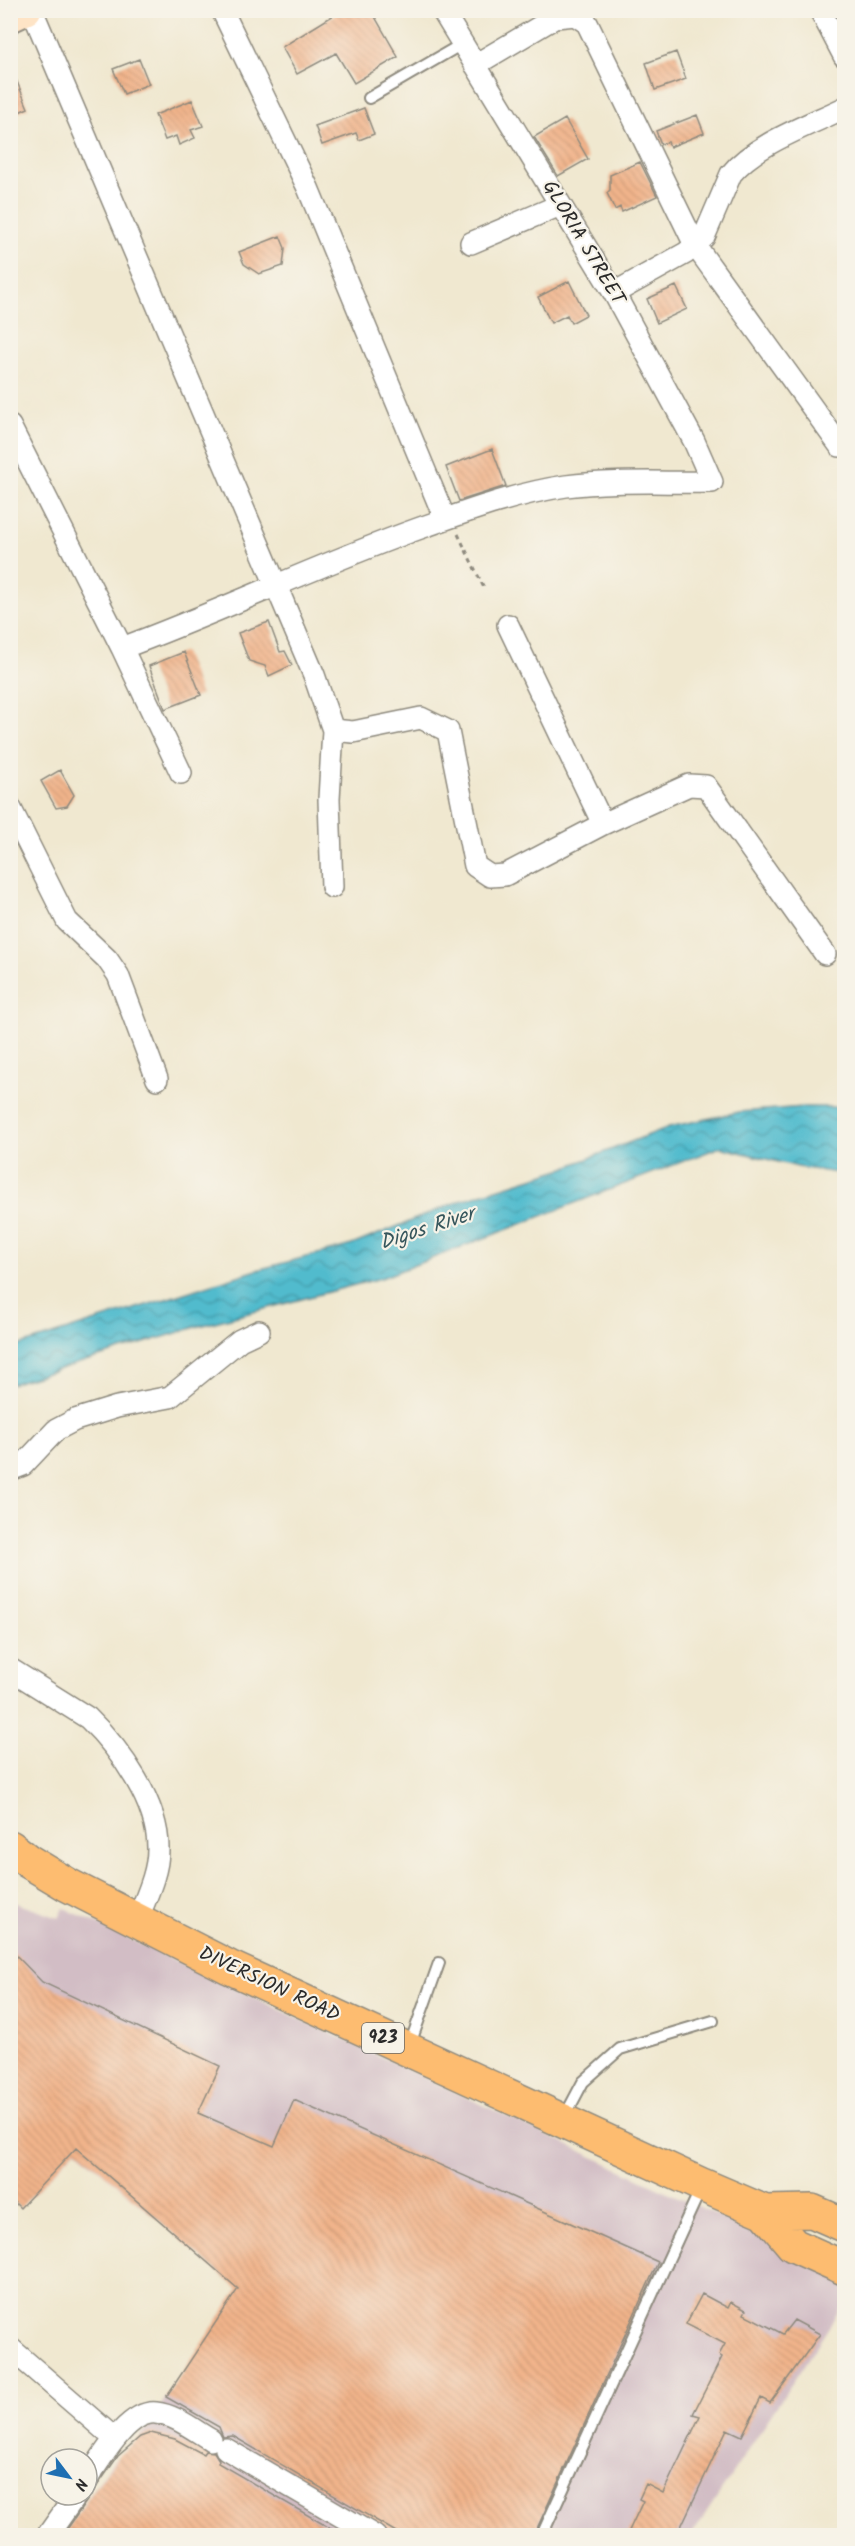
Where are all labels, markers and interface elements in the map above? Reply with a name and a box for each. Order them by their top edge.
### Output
street label: GLORIA STREET [533,175,634,313]
water label: Digos River [375,1197,483,1260]
street label: DIVERSION ROAD [193,1938,345,2032]
road number: 923 [362,2023,404,2053]
north arrow [39,2447,99,2507]
text: N [67,2473,94,2495]

